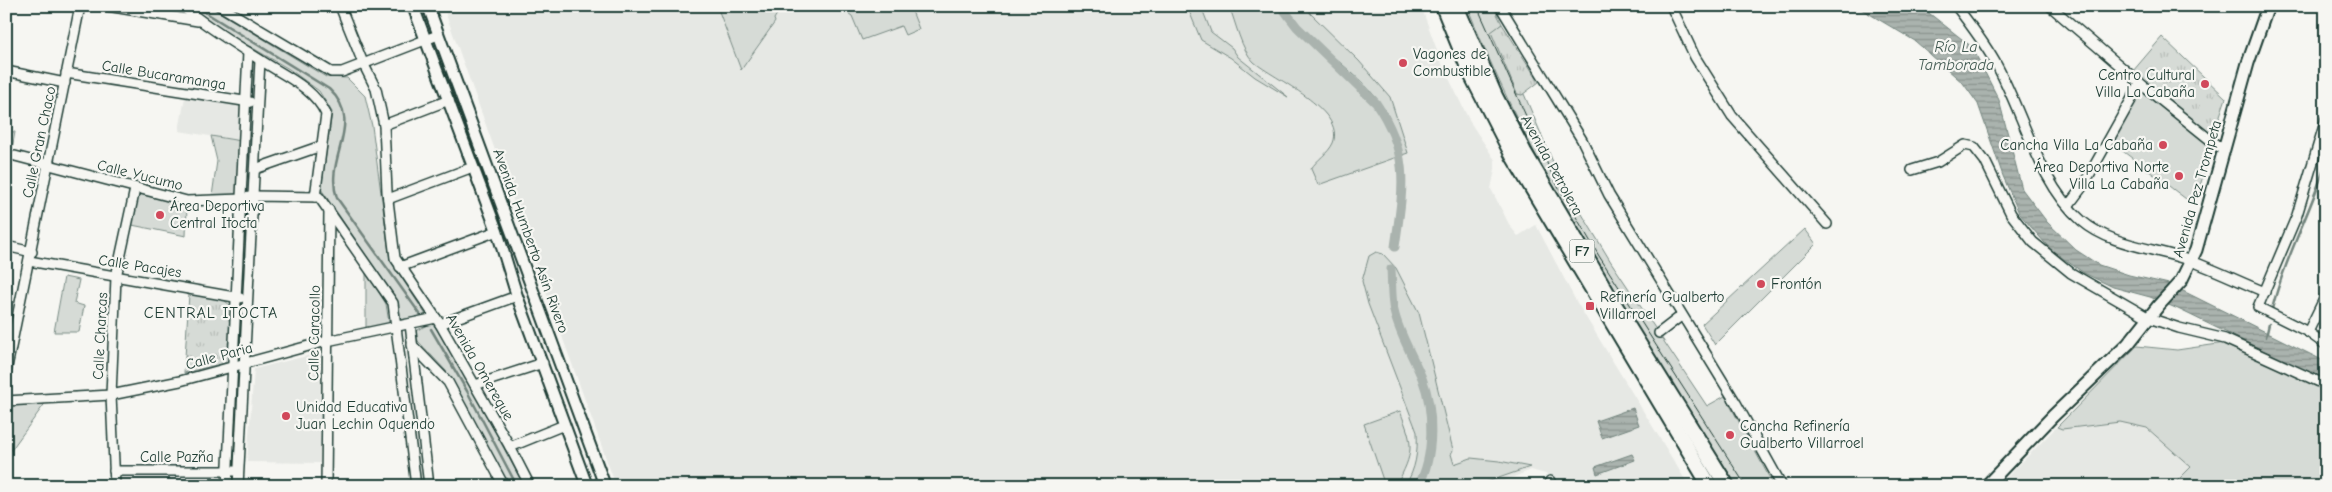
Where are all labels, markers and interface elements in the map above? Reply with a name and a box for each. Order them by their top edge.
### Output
water label: Río La Tamborada [1918,38,1994,74]
place label: Vagones de Combustible [1413,45,1491,80]
street label: Calle Bucaramanga [101,56,227,94]
marker: Vagones de Combustible [1397,57,1409,69]
place label: Centro Cultural Villa La Cabaña [2095,66,2195,101]
marker: Centro Cultural Villa La Cabaña [2199,78,2211,90]
street label: Calle Gran Chaco [18,84,60,199]
street label: Avenida Petrolera [1517,112,1587,218]
street label: Avenida Pez Trompeta [2169,118,2225,260]
place label: Cancha Villa La Cabaña [2000,136,2153,154]
marker: Cancha Villa La Cabaña [2157,139,2169,151]
street label: Avenida Humberto Asín Rivero [489,146,573,336]
street label: Calle Yucumo [95,156,185,194]
place label: Área Deportiva Norte Villa La Cabaña [2034,157,2169,193]
marker: Área Deportiva Norte Villa La Cabaña [2173,170,2185,182]
place label: Área Deportiva Central Itocta [170,196,265,232]
marker: Área Deportiva Central Itocta [154,209,166,221]
road number: F7 [1570,240,1594,262]
street label: Calle Pacajes [97,251,183,281]
place label: Frontón [1771,275,1822,293]
marker: Frontón [1755,278,1767,290]
street label: Calle Caracollo [304,285,324,381]
place label: Refinería Gualberto Villarroel [1600,288,1725,323]
street label: Calle Charcas [89,292,111,380]
marker: Refinería Gualberto Villarroel [1584,300,1596,312]
district label: CENTRAL ITOCTA [144,304,278,322]
street label: Avenida Omereque [442,310,518,424]
street label: Calle Paria [184,338,254,374]
place label: Unidad Educativa Juan Lechin Oquendo [296,398,435,433]
marker: Unidad Educativa Juan Lechin Oquendo [280,410,292,422]
place label: Cancha Refinería Gualberto Villarroel [1740,417,1864,452]
marker: Cancha Refinería Gualberto Villarroel [1724,429,1736,441]
street label: Calle Pazña [140,448,214,466]

